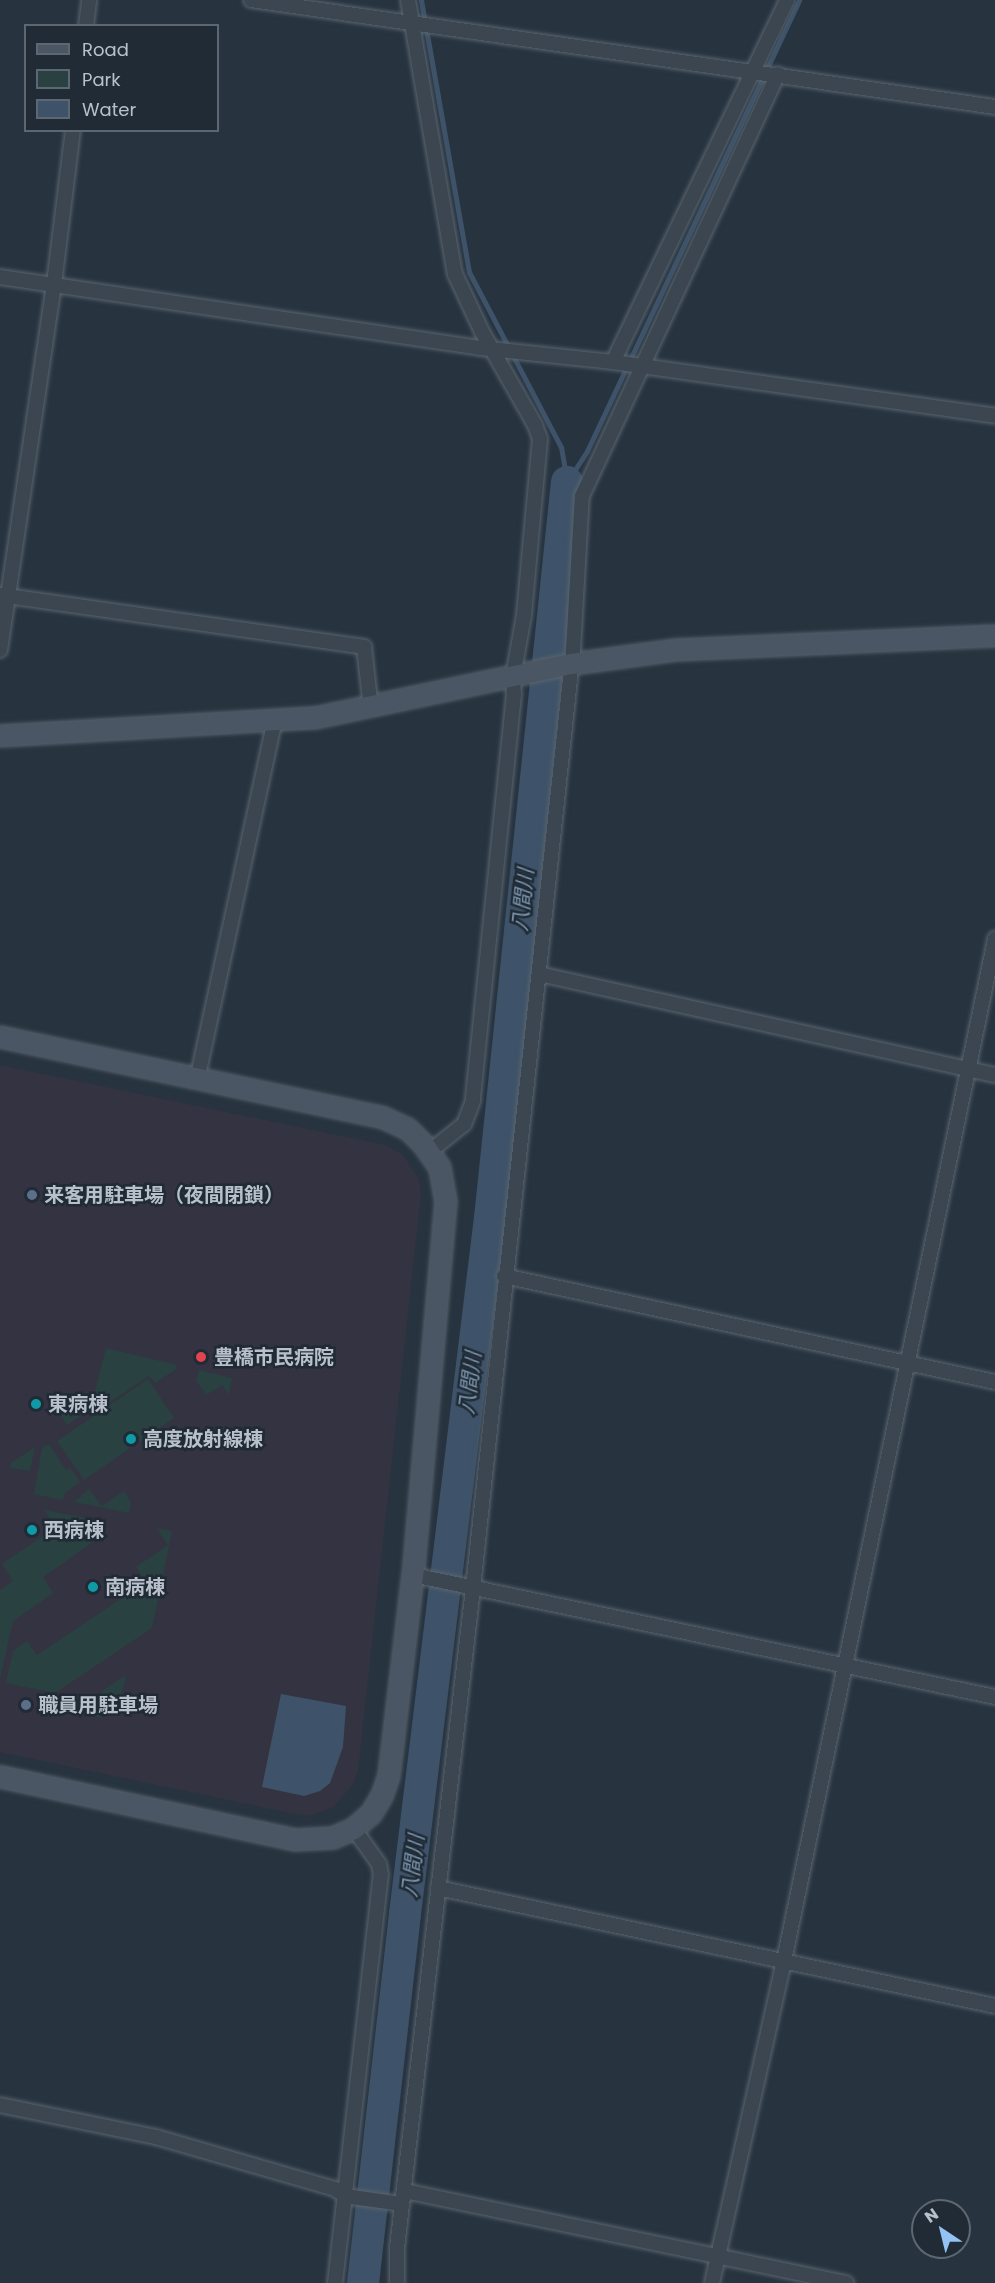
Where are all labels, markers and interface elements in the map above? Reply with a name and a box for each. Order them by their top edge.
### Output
legend [24,24,219,132]
text: Road [82,37,129,62]
text: Park [82,67,121,92]
text: Water [82,97,136,122]
water label: 八間川 [507,867,539,933]
place label: 来客用駐車場（夜間閉鎖） [44,1183,284,1207]
marker: 来客用駐車場（夜間閉鎖） [25,1188,39,1202]
place label: 豊橋市民病院 [214,1345,334,1369]
marker: 豊橋市民病院 [192,1348,210,1366]
water label: 八間川 [454,1350,486,1416]
place label: 東病棟 [48,1392,108,1416]
marker: 東病棟 [29,1397,43,1411]
place label: 高度放射線棟 [143,1427,263,1451]
marker: 高度放射線棟 [124,1432,138,1446]
place label: 西病棟 [44,1518,104,1542]
marker: 西病棟 [25,1523,39,1537]
place label: 南病棟 [105,1575,165,1599]
marker: 南病棟 [86,1580,100,1594]
place label: 職員用駐車場 [38,1693,158,1717]
marker: 職員用駐車場 [19,1698,33,1712]
water label: 八間川 [397,1833,429,1899]
north arrow [911,2199,971,2259]
text: N [920,2203,943,2228]

